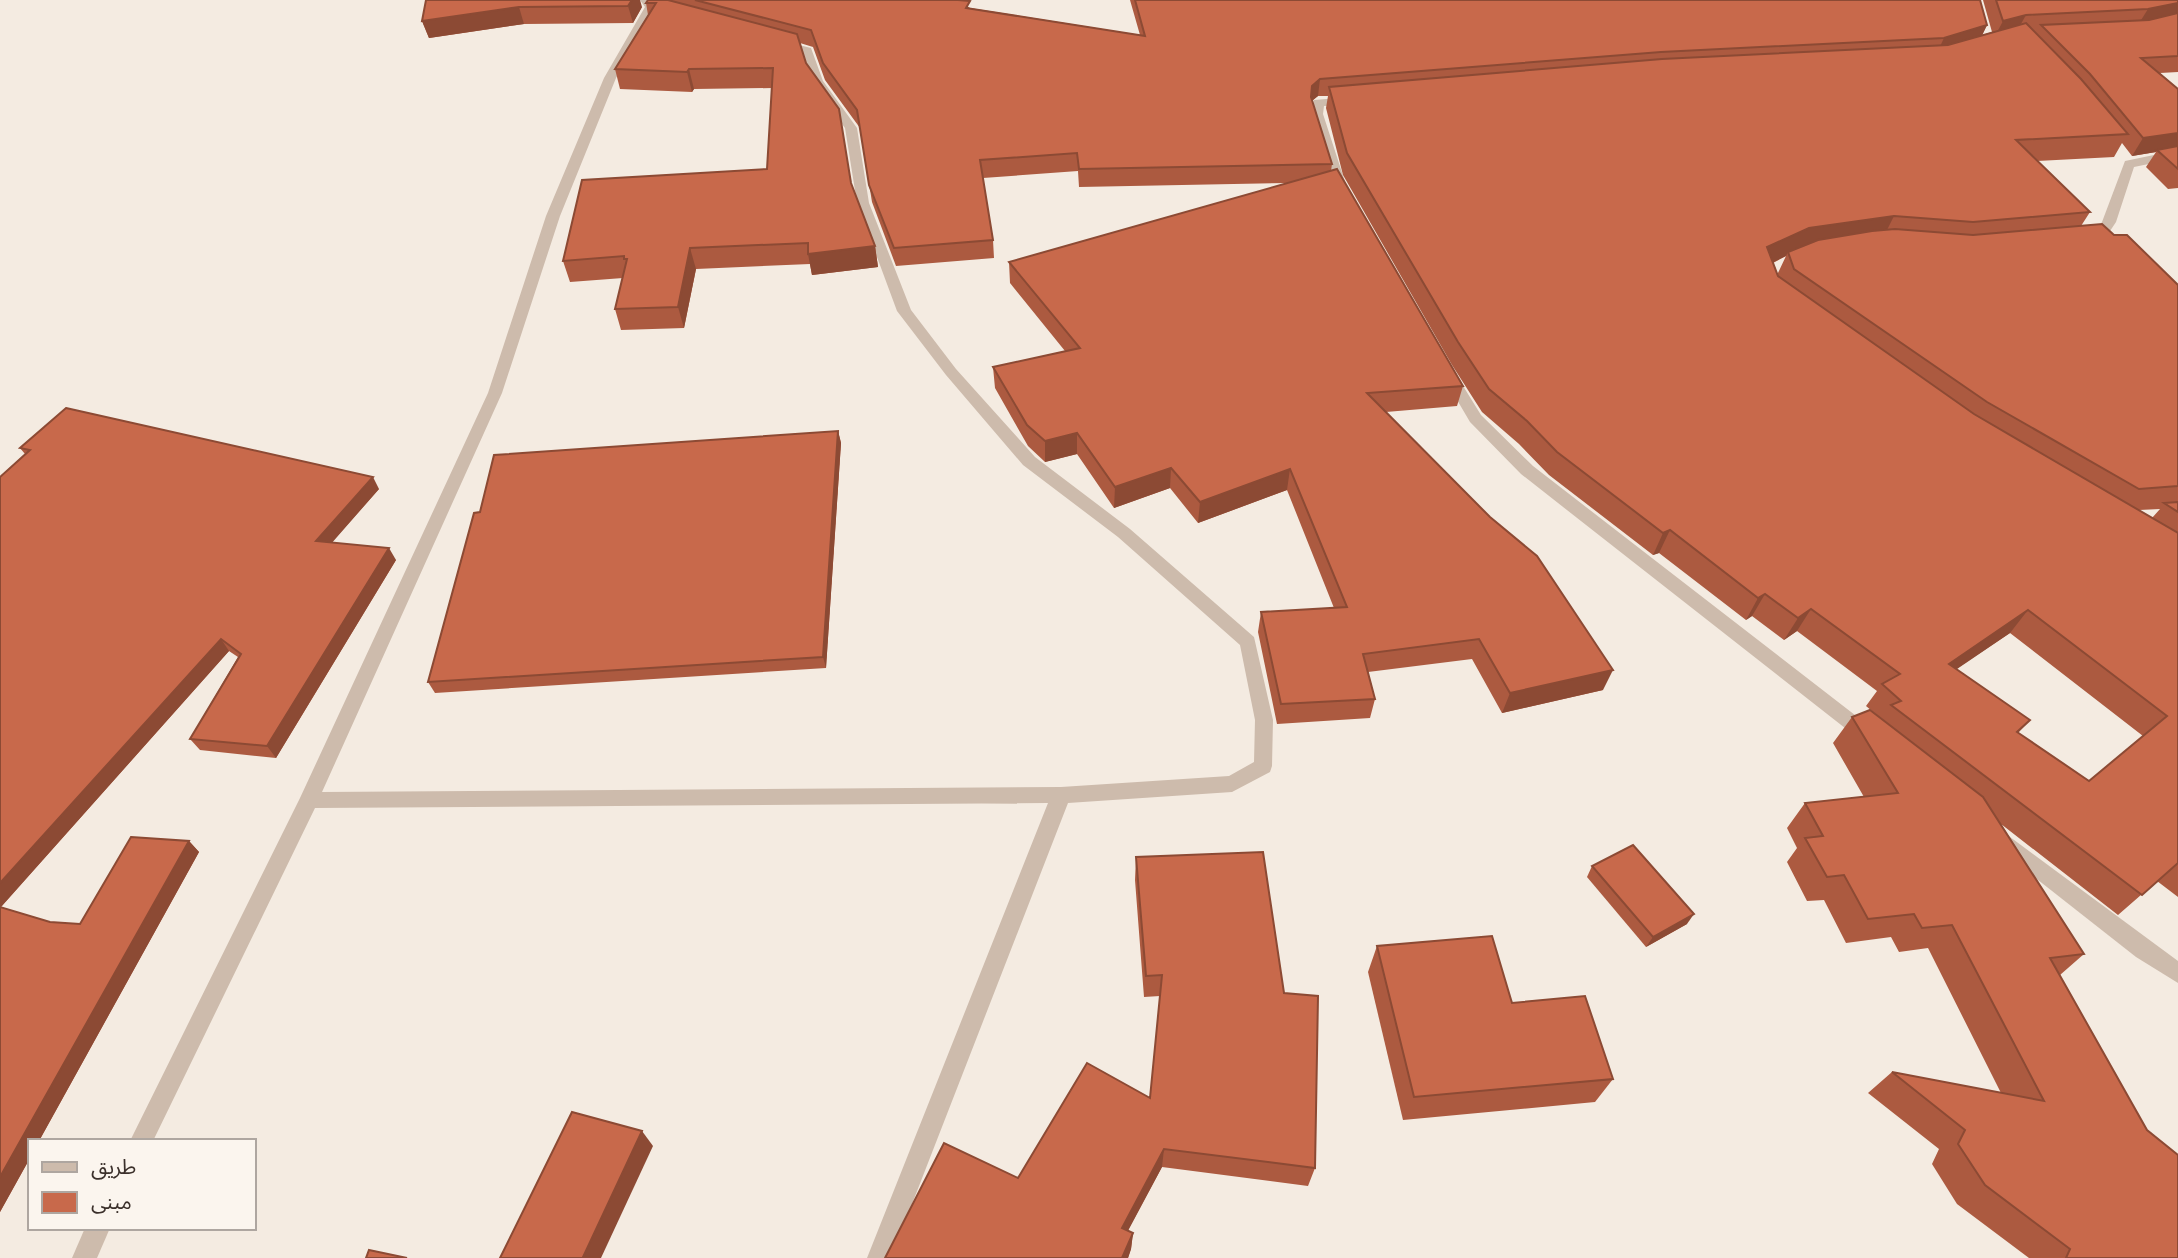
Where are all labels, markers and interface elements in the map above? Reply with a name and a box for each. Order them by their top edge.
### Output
legend [28,1139,256,1230]
text: طريق [91,1154,136,1180]
text: مبنى [91,1189,132,1214]

